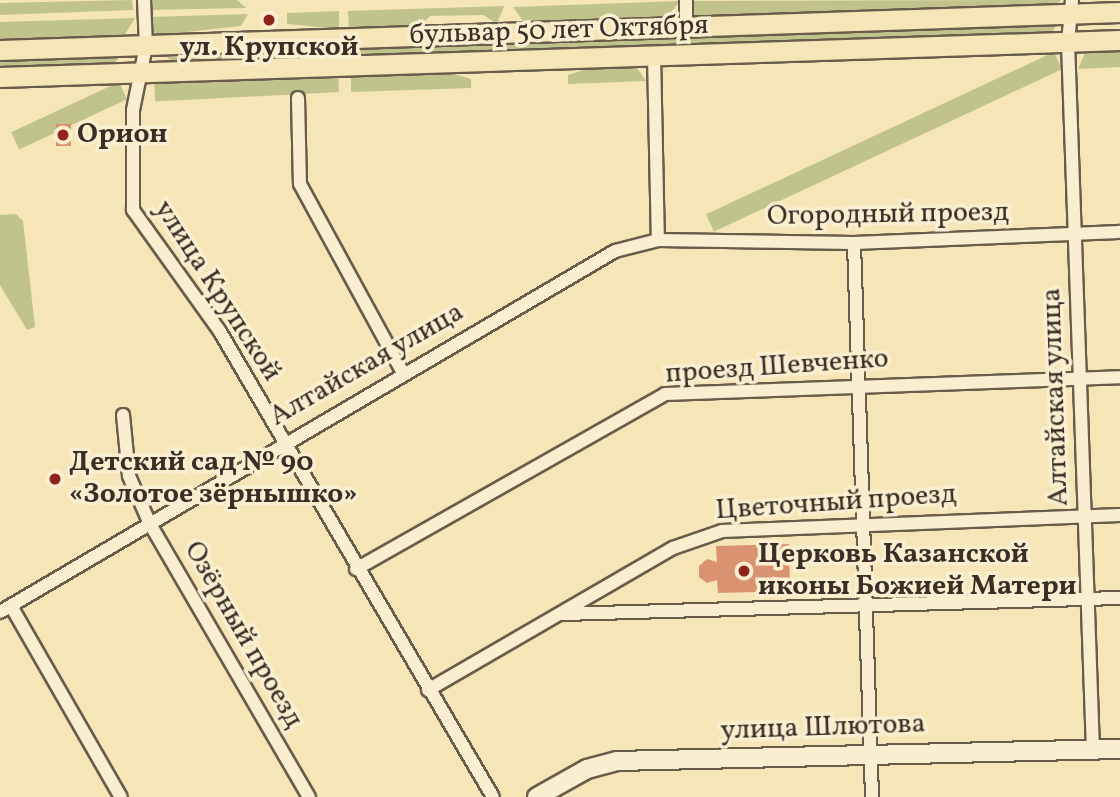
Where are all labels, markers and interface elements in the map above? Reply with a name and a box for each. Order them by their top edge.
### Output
street label: бульвар 50 лет Октября [409,9,709,53]
marker: ул. Крупской [261,12,277,28]
place label: ул. Крупской [179,31,359,65]
place label: Орион [77,118,168,152]
marker: Орион [55,127,71,143]
street label: улица Крупской [146,194,288,388]
street label: Огородный проезд [767,196,1009,234]
street label: Алтайская улица [1035,287,1077,507]
street label: Алтайская улица [264,296,470,434]
street label: проезд Шевченко [664,342,890,392]
place label: Детский сад № 90 «Золотое зёрнышко» [69,446,358,512]
marker: Детский сад № 90 «Золотое зёрнышко» [47,471,63,487]
street label: Цветочный проезд [714,478,958,528]
street label: Озёрный проезд [176,536,310,734]
place label: Церковь Казанской иконы Божией Матери [758,538,1076,604]
marker: Церковь Казанской иконы Божией Матери [736,563,752,579]
street label: улица Шлютова [720,708,926,748]

